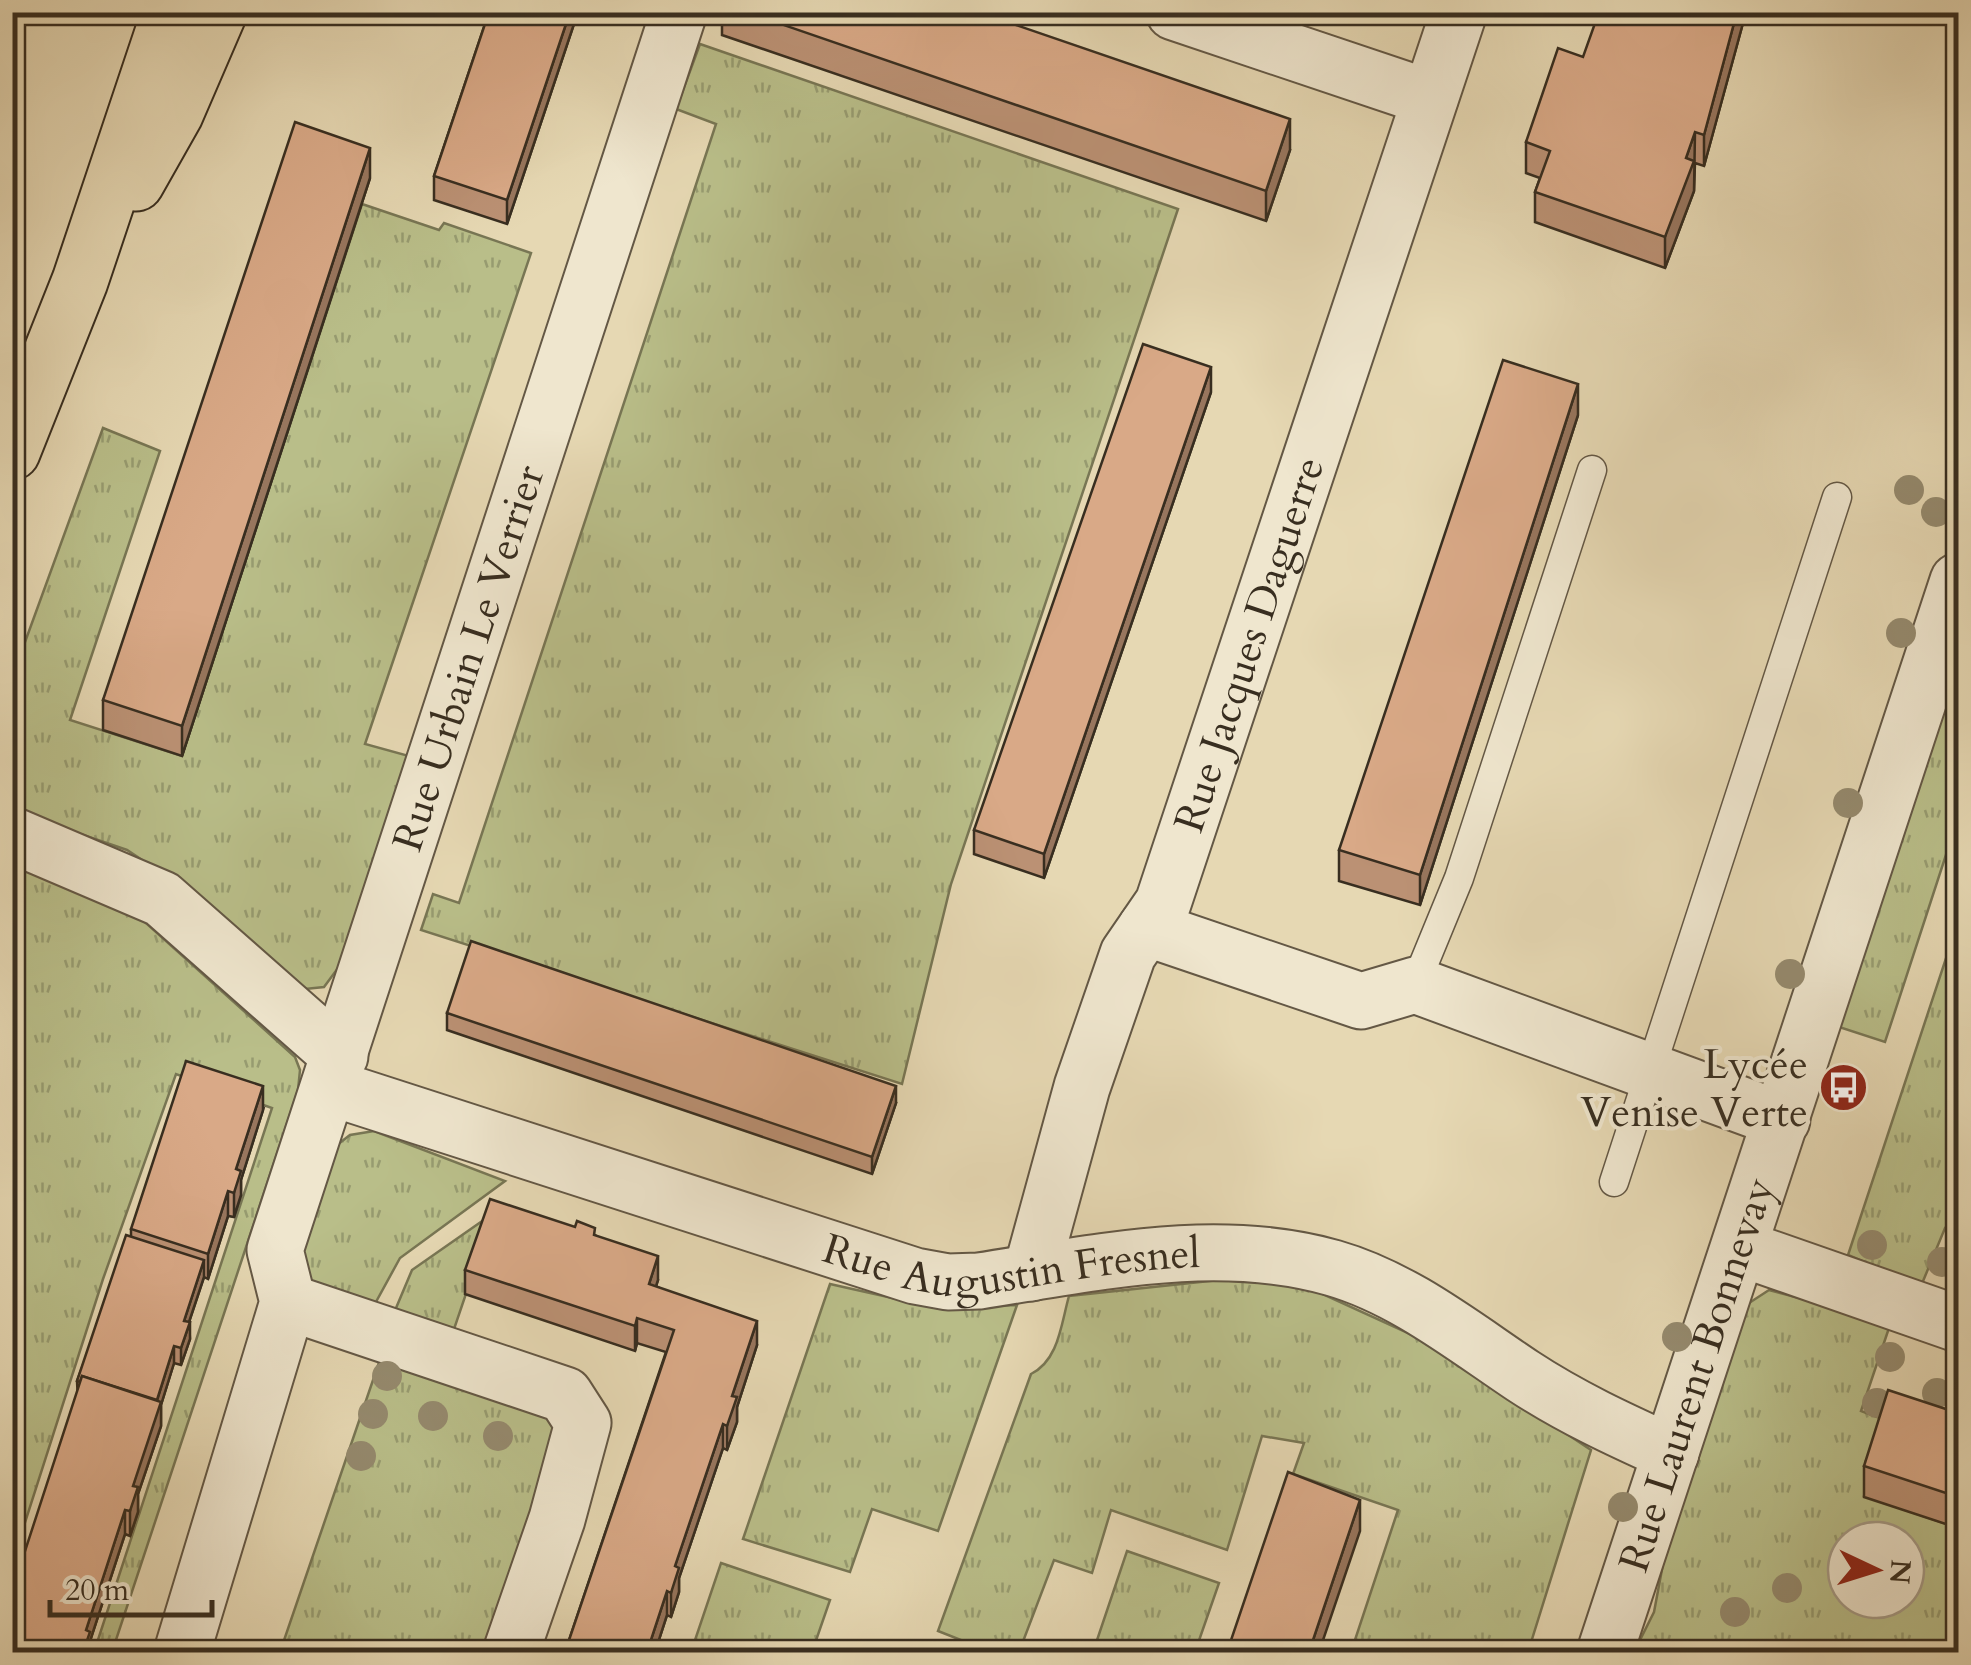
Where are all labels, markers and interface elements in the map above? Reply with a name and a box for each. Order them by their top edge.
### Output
street label: Rue Jacques Daguerre [1160,449,1338,839]
street label: Rue Urbain Le Verrier [379,457,558,858]
place label: Lycée Venise Verte [1580,1036,1808,1141]
bus stop icon: Lycée Venise Verte [1817,1062,1869,1114]
street label: Rue Laurent Bonnevay [1605,1170,1788,1579]
street label: Rue Augustin Fresnel [816,1220,1201,1311]
north arrow [1826,1520,1926,1620]
scale bar [50,1555,212,1617]
text: N [1880,1558,1920,1585]
text: 20 m [65,1570,130,1611]

